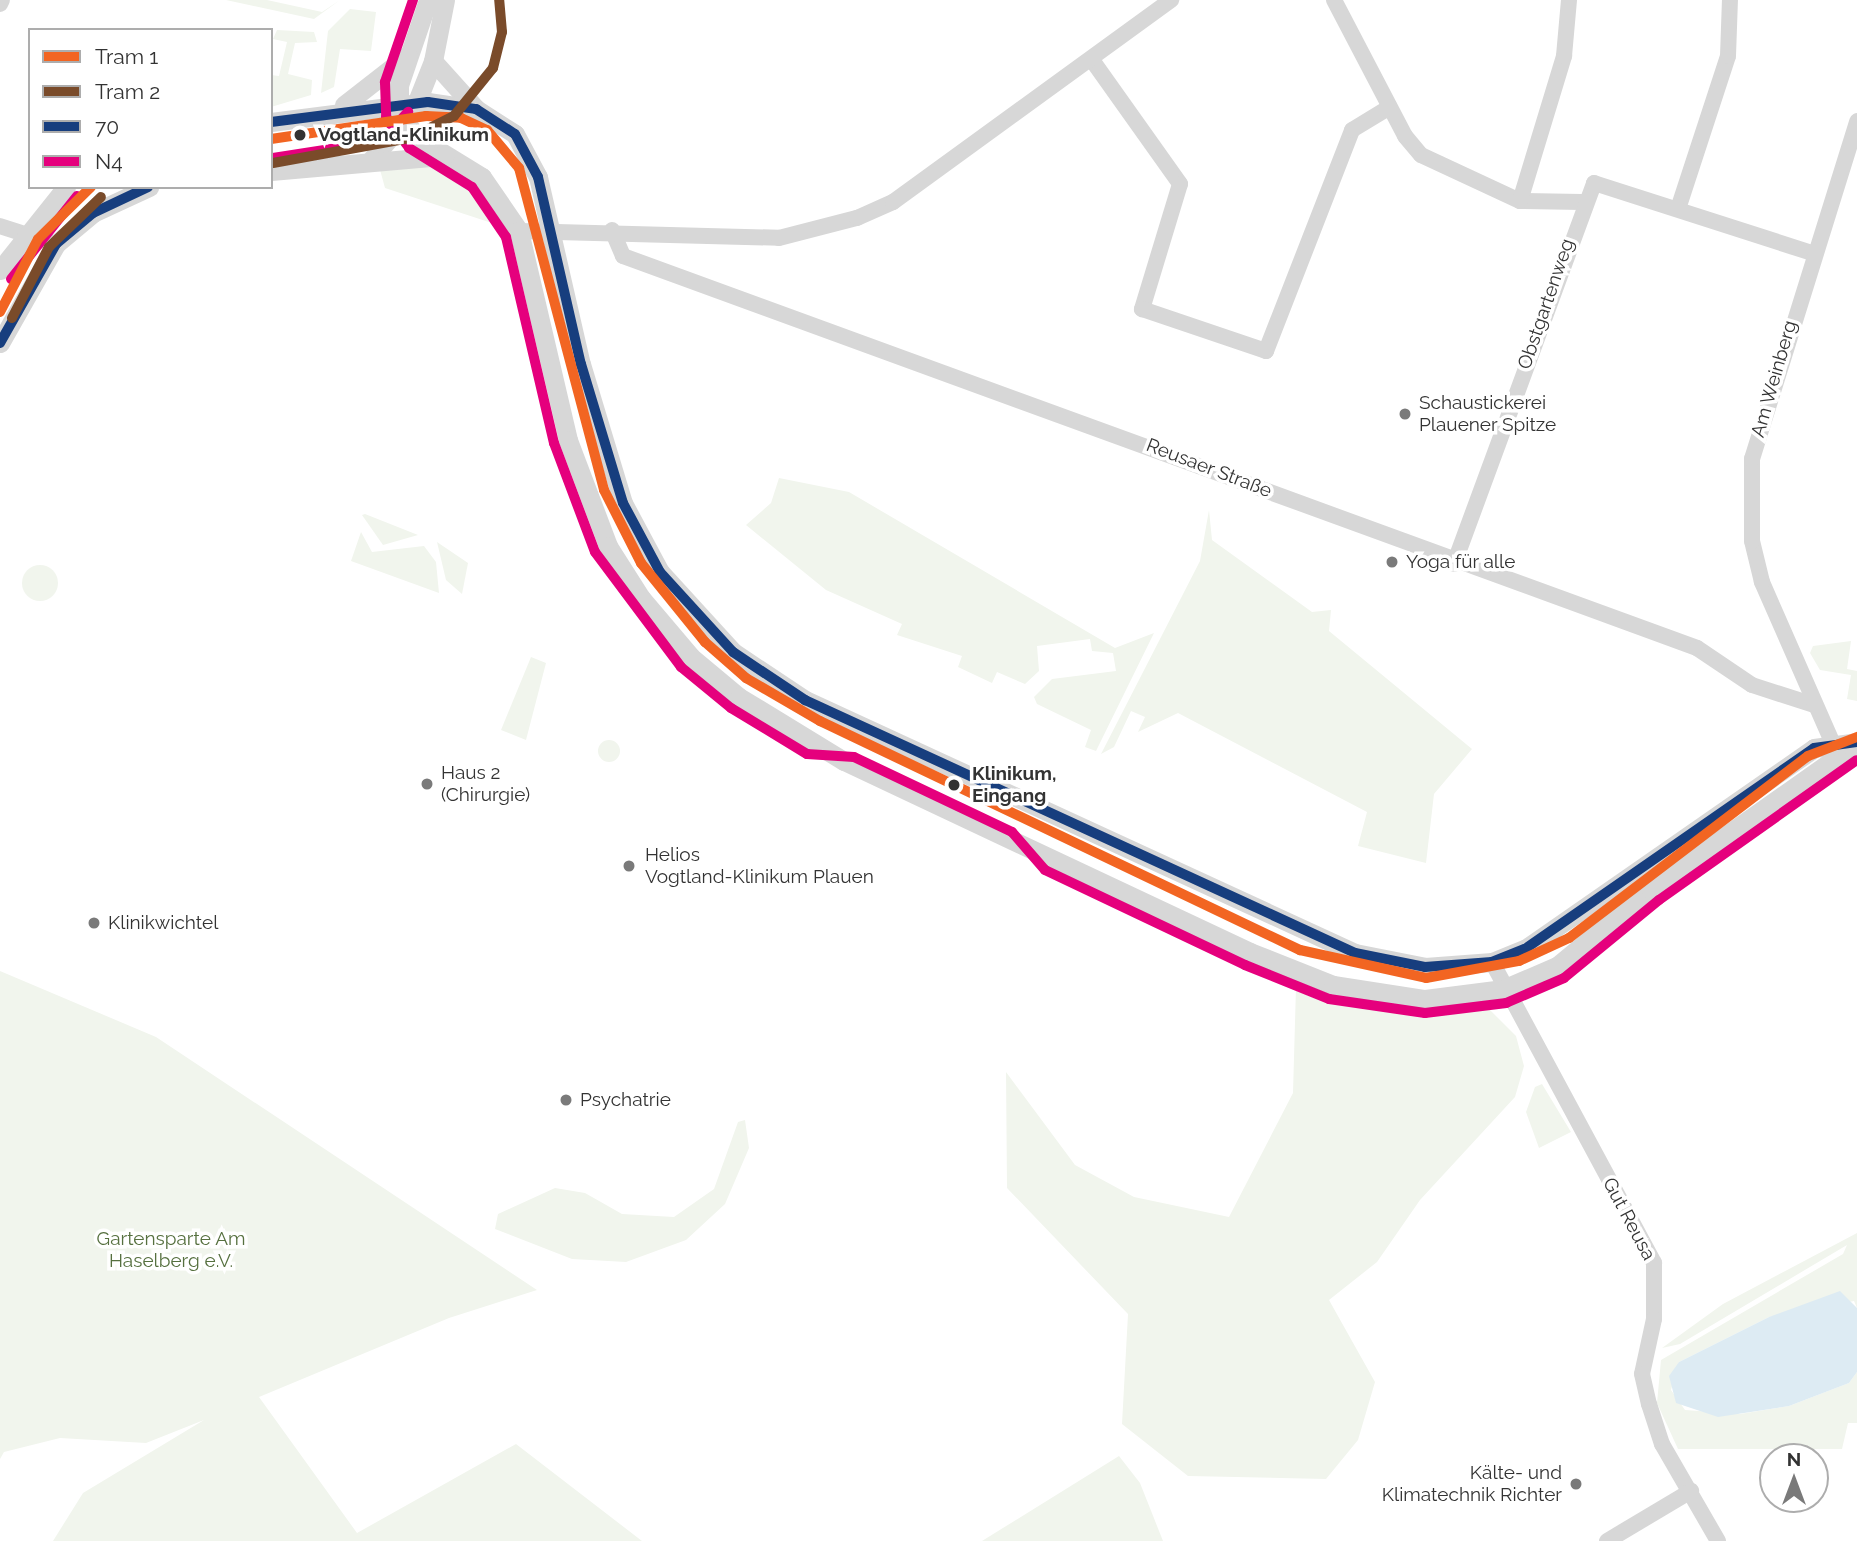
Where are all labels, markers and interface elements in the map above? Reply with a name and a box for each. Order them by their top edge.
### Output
legend [28,28,273,189]
text: Tram 1 [95,44,158,69]
text: Tram 2 [95,79,160,104]
text: 70 [95,114,119,139]
marker: Vogtland-Klinikum [288,123,312,147]
place label: Vogtland-Klinikum [318,124,489,146]
text: N4 [95,149,123,174]
street label: Obstgartenweg [1513,236,1579,372]
street label: Am Weinberg [1746,318,1802,440]
place label: Schaustickerei Plauener Spitze [1419,392,1557,436]
marker: Schaustickerei Plauener Spitze [1397,406,1413,422]
street label: Reusaer Straße [1143,434,1275,502]
place label: Yoga für alle [1406,551,1516,573]
marker: Yoga für alle [1384,554,1400,570]
place label: Haus 2 (Chirurgie) [441,762,530,806]
place label: Klinikum, Eingang [972,763,1056,807]
marker: Klinikum, Eingang [942,773,966,797]
marker: Haus 2 (Chirurgie) [419,776,435,792]
place label: Helios Vogtland-Klinikum Plauen [645,844,874,888]
marker: Helios Vogtland-Klinikum Plauen [619,856,639,876]
place label: Klinikwichtel [108,912,218,934]
marker: Klinikwichtel [86,915,102,931]
place label: Psychatrie [580,1089,671,1111]
marker: Psychatrie [558,1092,574,1108]
street label: Gut Reusa [1598,1174,1660,1264]
park label: Gartensparte Am Haselberg e.V. [96,1228,246,1272]
north arrow [1759,1443,1829,1513]
text: N [1787,1448,1801,1470]
place label: Kälte- und Klimatechnik Richter [1382,1462,1562,1506]
marker: Kälte- und Klimatechnik Richter [1568,1476,1584,1492]

